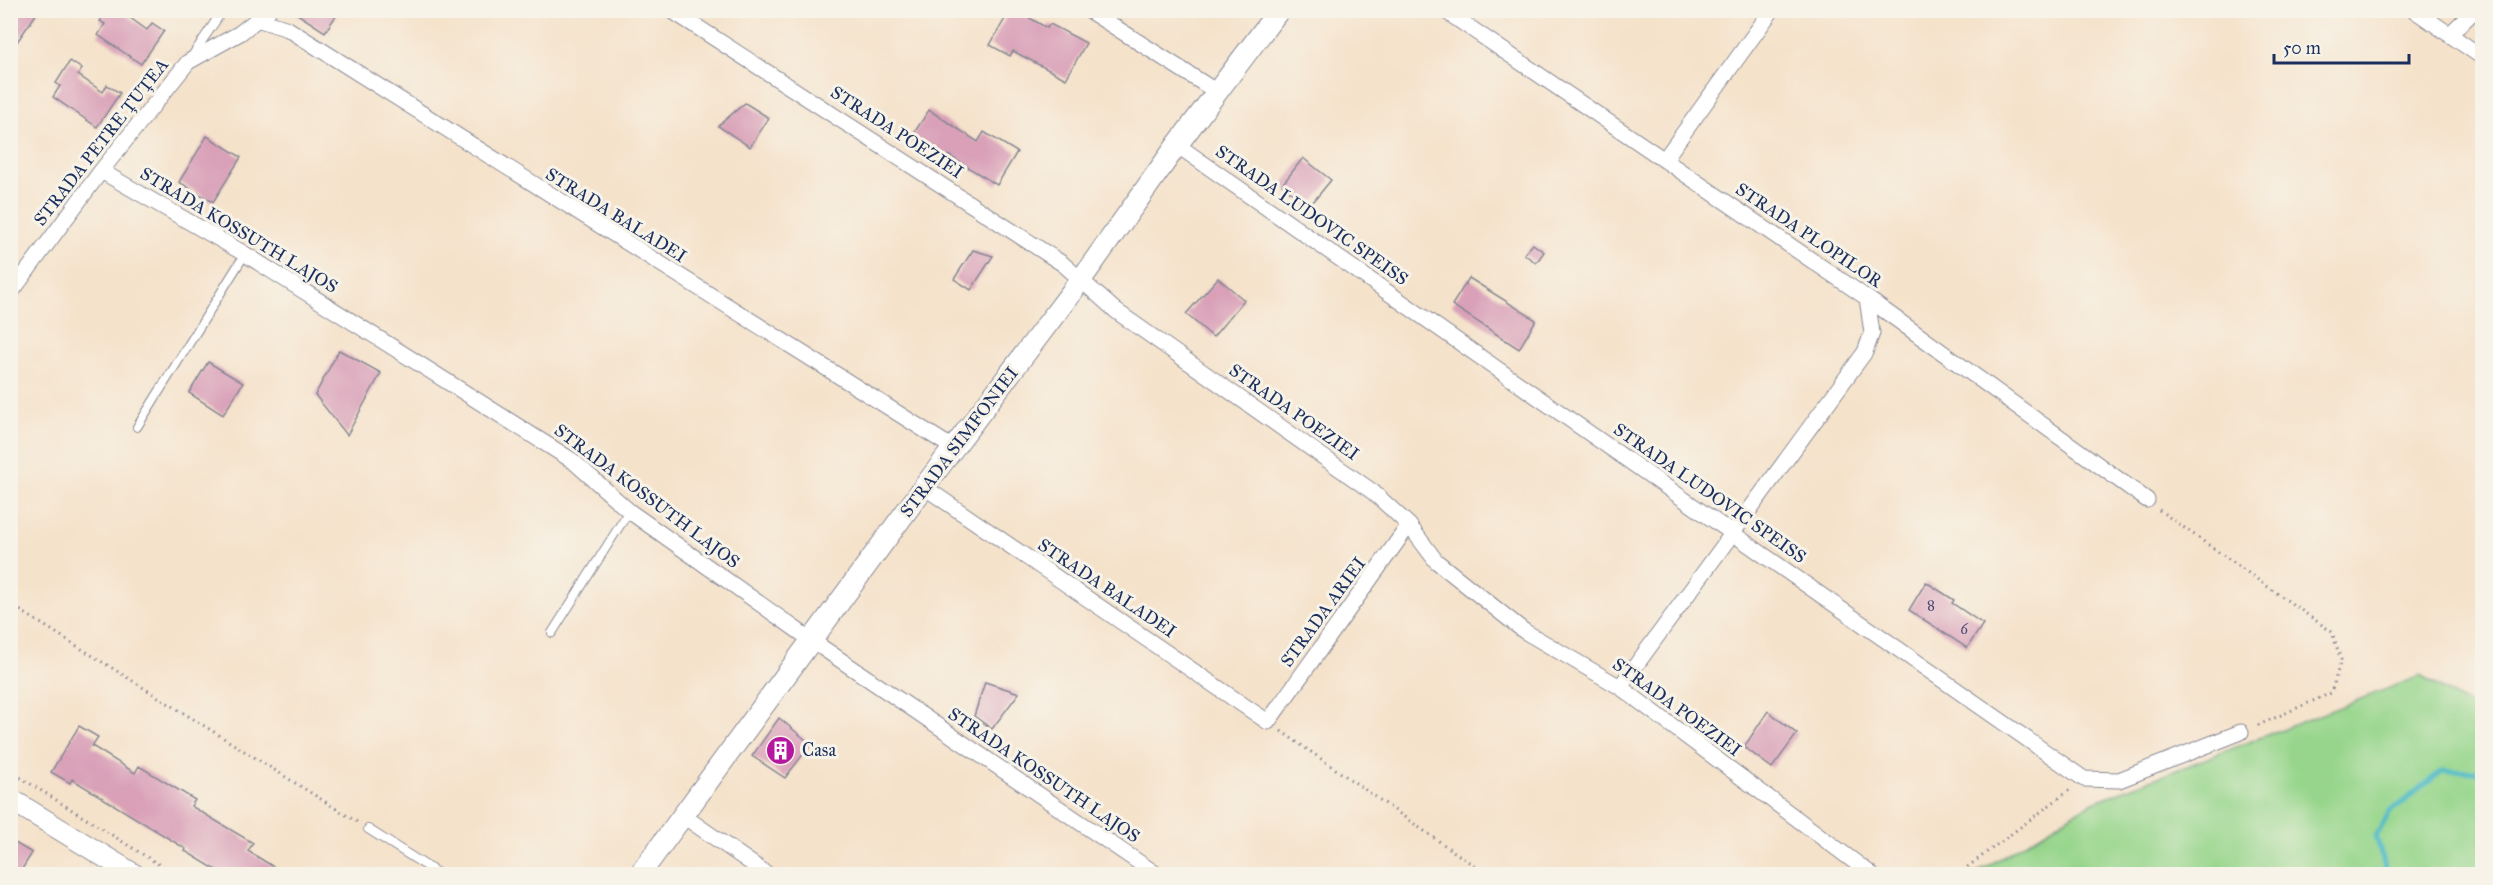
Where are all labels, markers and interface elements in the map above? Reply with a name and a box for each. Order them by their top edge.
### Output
scale bar [2274,27,2409,65]
text: 50 m [2283,37,2321,59]
street label: STRADA PETRE ȚUȚEA [29,54,173,230]
street label: STRADA POEZIEI [827,81,968,183]
street label: STRADA LUDOVIC SPEISS [1211,140,1413,290]
street label: STRADA KOSSUTH LAJOS [136,162,342,299]
street label: STRADA BALADEI [542,163,691,267]
street label: STRADA PLOPILOR [1732,178,1888,293]
street label: STRADA POEZIEI [1225,359,1363,465]
street label: STRADA SIMFONIEI [895,362,1023,522]
street label: STRADA LUDOVIC SPEISS [1609,418,1811,568]
street label: STRADA KOSSUTH LAJOS [549,419,744,574]
street label: STRADA BALADEI [1034,534,1180,643]
street label: STRADA ARIEI [1276,553,1370,671]
house number: 8 [1927,596,1935,614]
house number: 6 [1960,620,1969,638]
street label: STRADA POEZIEI [1608,653,1746,761]
street label: STRADA KOSSUTH LAJOS [943,703,1144,848]
building icon: Casa [765,734,797,766]
place label: Casa [802,739,836,761]

